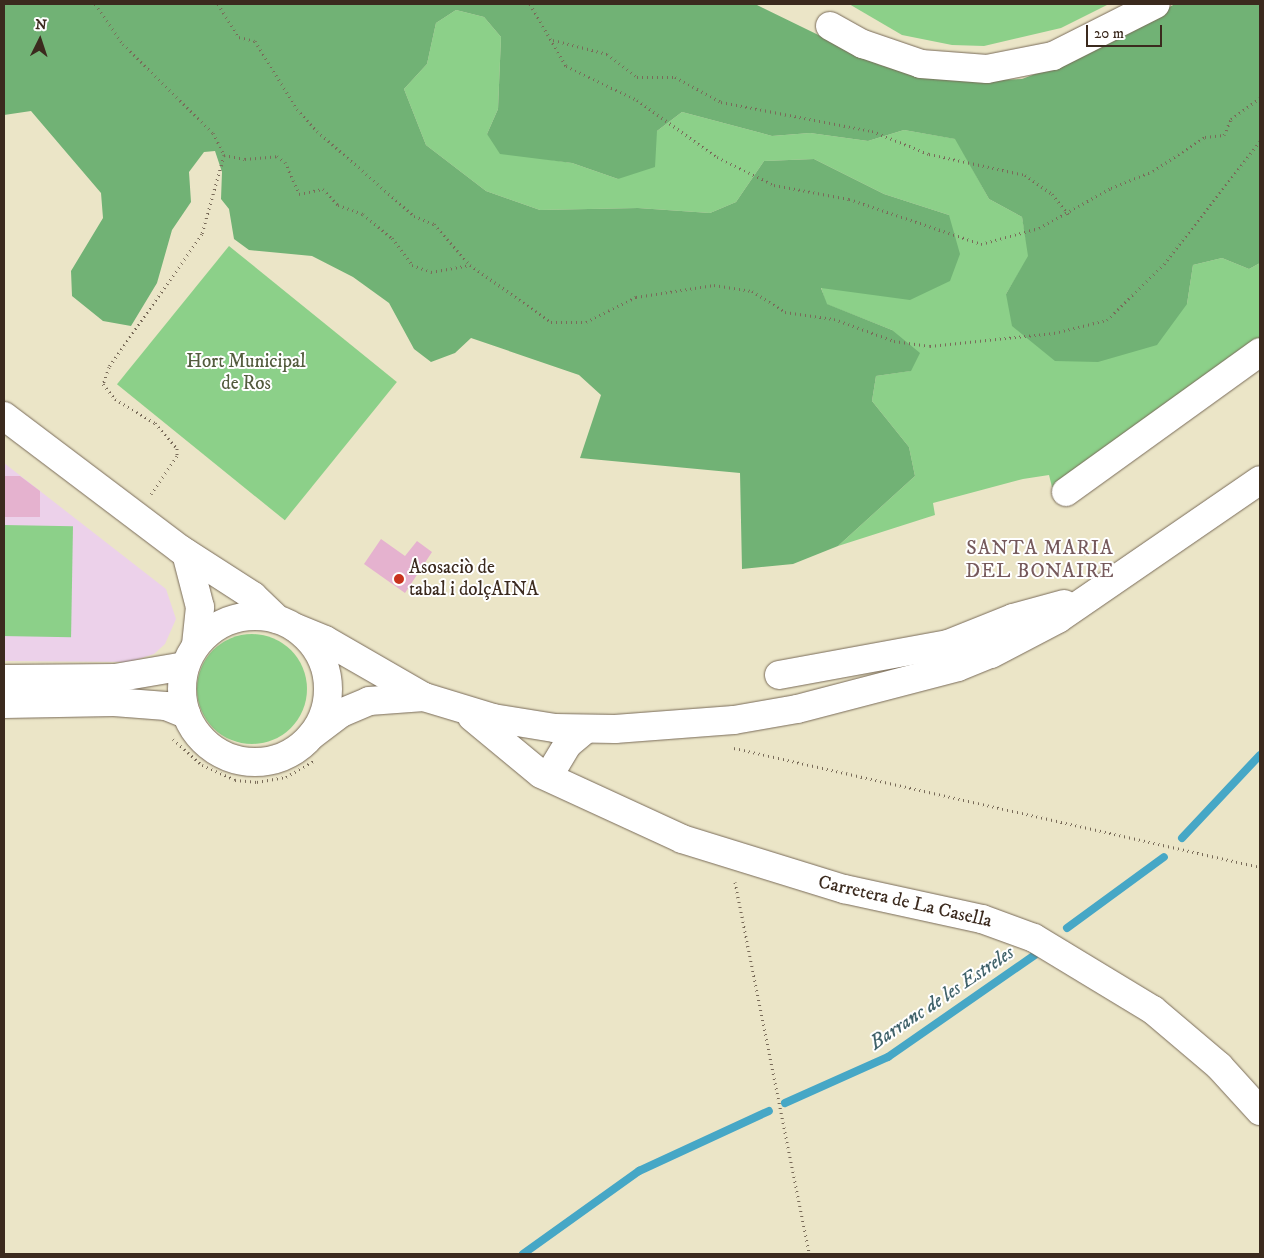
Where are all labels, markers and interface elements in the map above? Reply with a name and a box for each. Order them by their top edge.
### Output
north arrow [15,15,65,65]
scale bar [1089,15,1165,47]
text: N [35,16,47,34]
text: 20 m [1094,24,1124,43]
park label: Hort Municipal de Ros [186,351,306,395]
district label: SANTA MARIA DEL BONAIRE [964,537,1116,584]
place label: Asosaciò de tabal i dolçAINA [409,557,539,601]
marker: Asosaciò de tabal i dolçAINA [393,573,405,585]
street label: Carretera de La Casella [816,871,994,933]
water label: Barranc de les Estreles [865,941,1019,1055]

